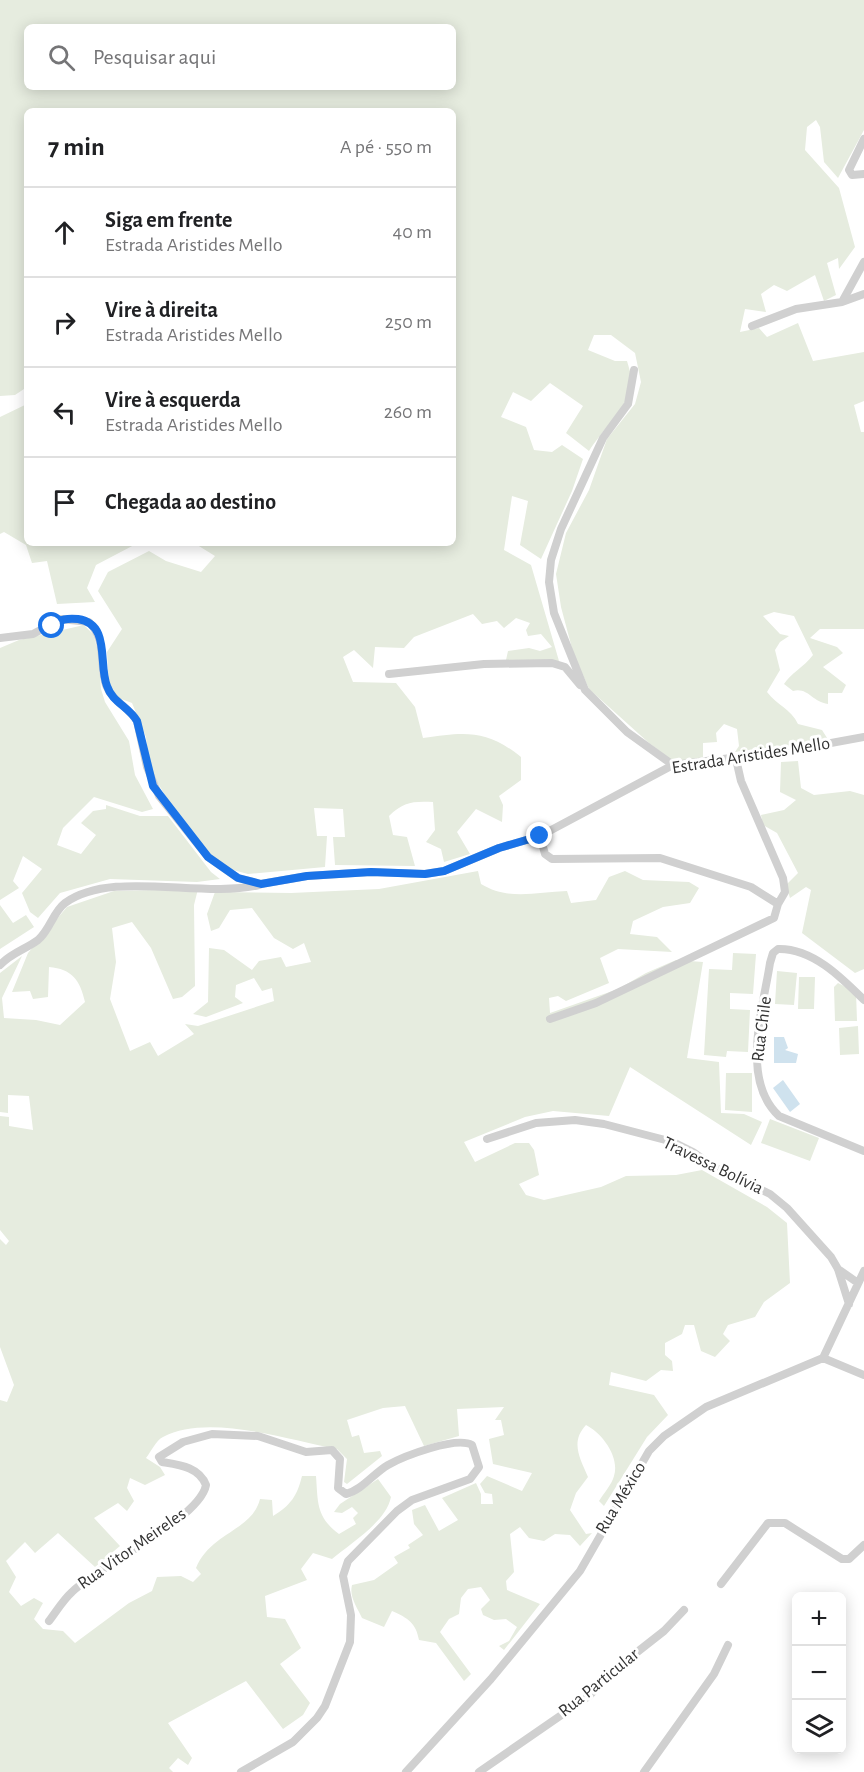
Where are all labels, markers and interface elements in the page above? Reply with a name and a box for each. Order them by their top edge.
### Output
search box [24,24,456,90]
icon: search [45,41,78,74]
text: Pesquisar aqui [93,46,216,68]
text: 7 min [48,134,105,160]
text: A pé · 550 m [340,137,432,157]
text: Siga em frente [105,209,232,231]
icon: ahead [48,216,81,249]
text: 40 m [393,222,432,242]
text: Estrada Aristides Mello [105,235,283,255]
text: Vire à direita [105,299,218,321]
icon: right [48,306,81,339]
text: 250 m [385,312,432,332]
text: Estrada Aristides Mello [105,325,283,345]
text: Vire à esquerda [105,389,241,411]
icon: left [48,396,81,429]
text: 260 m [384,402,432,422]
text: Estrada Aristides Mello [105,415,283,435]
icon: arrive [48,486,81,519]
text: Chegada ao destino [105,491,276,513]
route start [38,612,64,638]
street label: Estrada Aristides Mello [671,735,832,777]
route end [526,822,552,848]
street label: Rua Chile [749,995,775,1063]
street label: Travessa Bolívia [660,1134,766,1198]
street label: Rua México [593,1459,649,1537]
street label: Rua Vitor Meireles [75,1505,189,1593]
map controls [792,1592,846,1754]
button: + [792,1592,846,1646]
street label: Rua Particular [555,1645,643,1721]
button: − [792,1646,846,1700]
button: layers [792,1700,846,1754]

